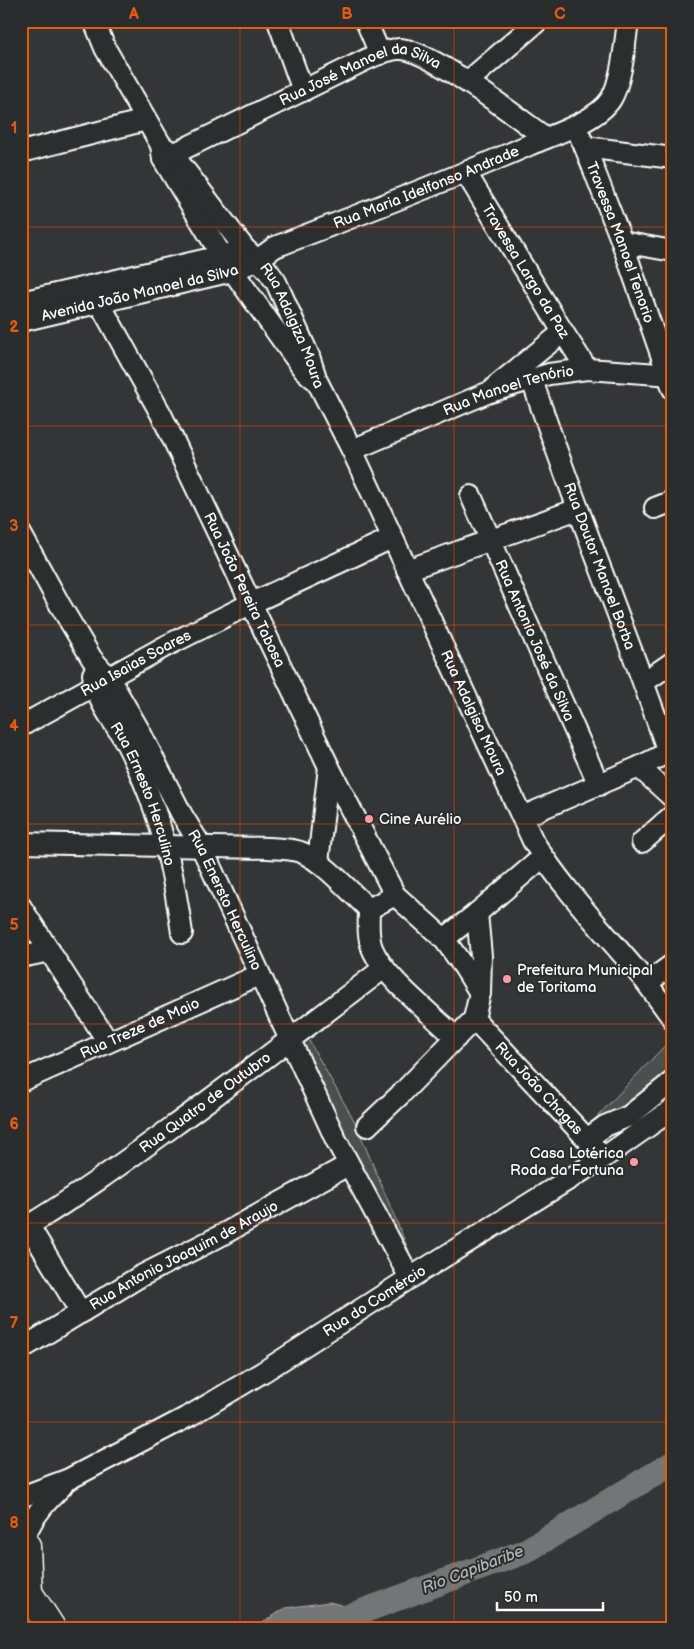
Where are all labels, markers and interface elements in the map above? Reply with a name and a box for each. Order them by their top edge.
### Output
text: A [128,5,139,24]
text: B [341,5,353,24]
text: C [554,5,566,24]
street label: Rua José Manoel da Silva [276,39,444,110]
text: 1 [11,119,17,138]
street label: Rua Maria Idelfonso Andrade [331,141,522,233]
street label: Travessa Manoel Tenorio [582,159,659,325]
street label: Travessa Largo da Paz [478,200,575,343]
street label: Rua Adalgiza Moura [256,259,329,391]
street label: Avenida João Manoel da Silva [39,260,241,325]
text: 2 [9,318,19,337]
street label: Rua Manoel Tenório [440,361,575,420]
street label: Rua Doutor Manoel Borba [560,480,640,652]
street label: Rua João Pereira Tabosa [200,509,290,670]
text: 3 [9,517,19,536]
street label: Rua Antonio José da Silva [491,557,579,724]
street label: Rua Isaias Soares [77,625,195,701]
street label: Rua Adalgisa Moura [436,647,511,779]
text: 4 [9,717,19,736]
street label: Rua Ernesto Herculino [106,718,179,868]
place label: Cine Aurélio [379,810,461,829]
marker: Cine Aurélio [363,813,375,825]
street label: Rua Enersto Herculino [184,826,266,973]
text: 5 [9,916,19,935]
place label: Prefeitura Municipal de Toritama [517,961,653,997]
marker: Prefeitura Municipal de Toritama [501,973,513,985]
street label: Rua Treze de Maio [77,993,202,1063]
street label: Rua João Chagas [491,1038,588,1139]
street label: Rua Quatro de Outubro [136,1048,275,1157]
text: 6 [9,1115,19,1134]
place label: Casa Lotérica Roda da Fortuna [510,1144,624,1180]
marker: Casa Lotérica Roda da Fortuna [628,1156,640,1168]
street label: Rua Antonio Joaquim de Araujo [86,1196,282,1314]
street label: Rua do Comércio [319,1261,429,1341]
text: 7 [10,1314,19,1333]
text: 8 [9,1514,19,1533]
water label: Rio Capibaribe [419,1542,527,1598]
scale bar [497,1579,603,1611]
text: 50 m [504,1588,538,1607]

